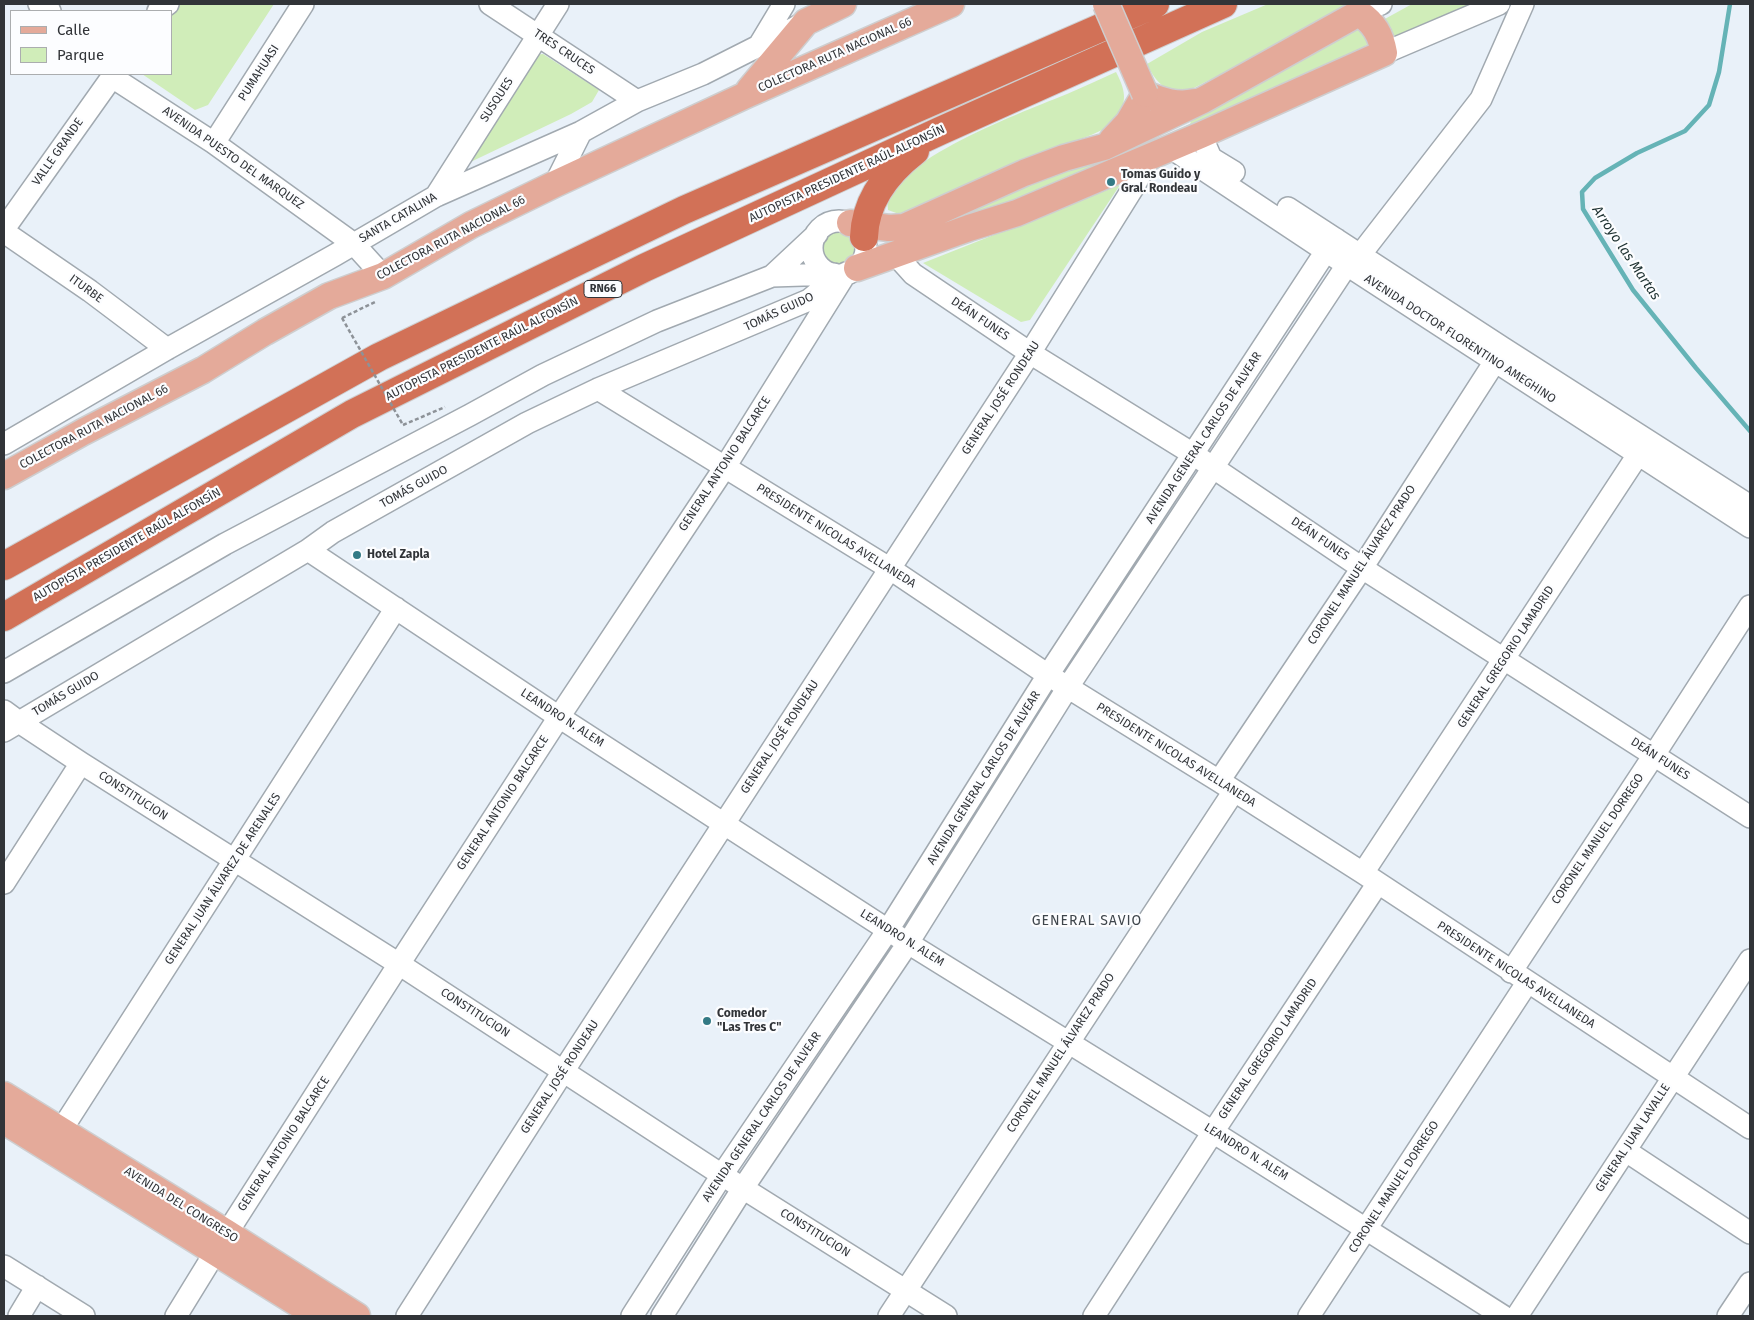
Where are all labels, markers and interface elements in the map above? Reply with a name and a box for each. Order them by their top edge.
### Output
legend [10,10,172,75]
street label: COLECTORA RUTA NACIONAL 66 [756,15,914,95]
text: Calle [57,21,90,39]
street label: TRES CRUCES [531,26,597,78]
street label: PUMAHUASI [236,42,282,104]
text: Parque [57,46,104,64]
street label: SUSQUES [477,75,517,125]
street label: AVENIDA PUESTO DEL MARQUEZ [159,104,307,212]
street label: VALLE GRANDE [29,116,87,188]
street label: AUTOPISTA PRESIDENTE RAÚL ALFONSÍN [747,122,947,226]
place label: Tomas Guido y Gral. Rondeau [1121,168,1200,196]
marker: Tomas Guido y Gral. Rondeau [1105,176,1117,188]
street label: SANTA CATALINA [357,190,439,246]
street label: COLECTORA RUTA NACIONAL 66 [374,193,528,283]
water label: Arroyo las Martas [1588,203,1664,303]
street label: ITURBE [66,272,106,306]
street label: AVENIDA DOCTOR FLORENTINO AMEGHINO [1361,272,1559,406]
road number: RN66 [584,280,622,298]
street label: TOMÁS GUIDO [742,290,816,334]
street label: AUTOPISTA PRESIDENTE RAÚL ALFONSÍN [383,294,581,404]
street label: DEÁN FUNES [948,294,1012,344]
street label: GENERAL JOSÉ RONDEAU [959,339,1043,457]
street label: AVENIDA GENERAL CARLOS DE ALVEAR [1143,349,1265,527]
street label: COLECTORA RUTA NACIONAL 66 [17,382,171,472]
street label: GENERAL ANTONIO BALCARCE [676,394,774,534]
street label: TOMÁS GUIDO [378,463,450,511]
street label: PRESIDENTE NICOLAS AVELLANEDA [753,481,919,591]
street label: CORONEL MANUEL ÁLVAREZ PRADO [1305,483,1419,647]
street label: AUTOPISTA PRESIDENTE RAÚL ALFONSÍN [31,485,223,605]
street label: DEÁN FUNES [1288,514,1352,564]
place label: Hotel Zapla [367,548,430,562]
marker: Hotel Zapla [351,549,363,561]
street label: GENERAL GREGORIO LAMADRID [1455,583,1557,731]
street label: TOMÁS GUIDO [30,669,102,719]
street label: GENERAL JOSÉ RONDEAU [738,678,822,796]
street label: LEANDRO N. ALEM [518,686,606,750]
street label: AVENIDA GENERAL CARLOS DE ALVEAR [924,689,1044,867]
street label: PRESIDENTE NICOLAS AVELLANEDA [1093,700,1259,810]
street label: GENERAL ANTONIO BALCARCE [454,733,552,873]
street label: DEÁN FUNES [1628,735,1692,783]
street label: CONSTITUCION [96,768,170,824]
street label: CORONEL MANUEL DORREGO [1549,771,1647,907]
street label: GENERAL JUAN ÁLVAREZ DE ARENALES [162,790,284,968]
street label: LEANDRO N. ALEM [857,906,947,970]
district label: GENERAL SAVIO [1030,913,1144,929]
street label: PRESIDENTE NICOLAS AVELLANEDA [1434,918,1598,1032]
street label: CORONEL MANUEL ÁLVAREZ PRADO [1004,971,1118,1135]
street label: GENERAL GREGORIO LAMADRID [1215,976,1321,1122]
street label: CONSTITUCION [438,985,512,1041]
place label: Comedor "Las Tres C" [717,1007,781,1035]
marker: Comedor "Las Tres C" [701,1015,713,1027]
street label: GENERAL JOSÉ RONDEAU [518,1018,602,1136]
street label: AVENIDA GENERAL CARLOS DE ALVEAR [700,1029,824,1205]
street label: GENERAL ANTONIO BALCARCE [235,1074,333,1214]
street label: GENERAL JUAN LAVALLE [1593,1081,1673,1195]
street label: CORONEL MANUEL DORREGO [1346,1118,1442,1256]
street label: LEANDRO N. ALEM [1201,1120,1291,1184]
street label: AVENIDA DEL CONGRESO [121,1164,241,1246]
street label: CONSTITUCION [777,1206,853,1260]

